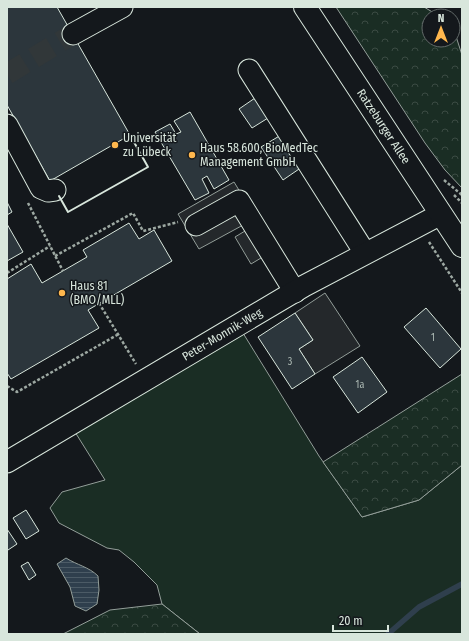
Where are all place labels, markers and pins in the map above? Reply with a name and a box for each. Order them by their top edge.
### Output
place label: Universität zu Lübeck [123,131,177,159]
marker: Universität zu Lübeck [110,140,120,150]
place label: Haus 58.600, BioMedTec Management GmbH [200,141,318,169]
marker: Haus 58.600, BioMedTec Management GmbH [187,150,197,160]
place label: Haus 81 (BMO/MLL) [70,279,125,307]
marker: Haus 81 (BMO/MLL) [57,288,67,298]

